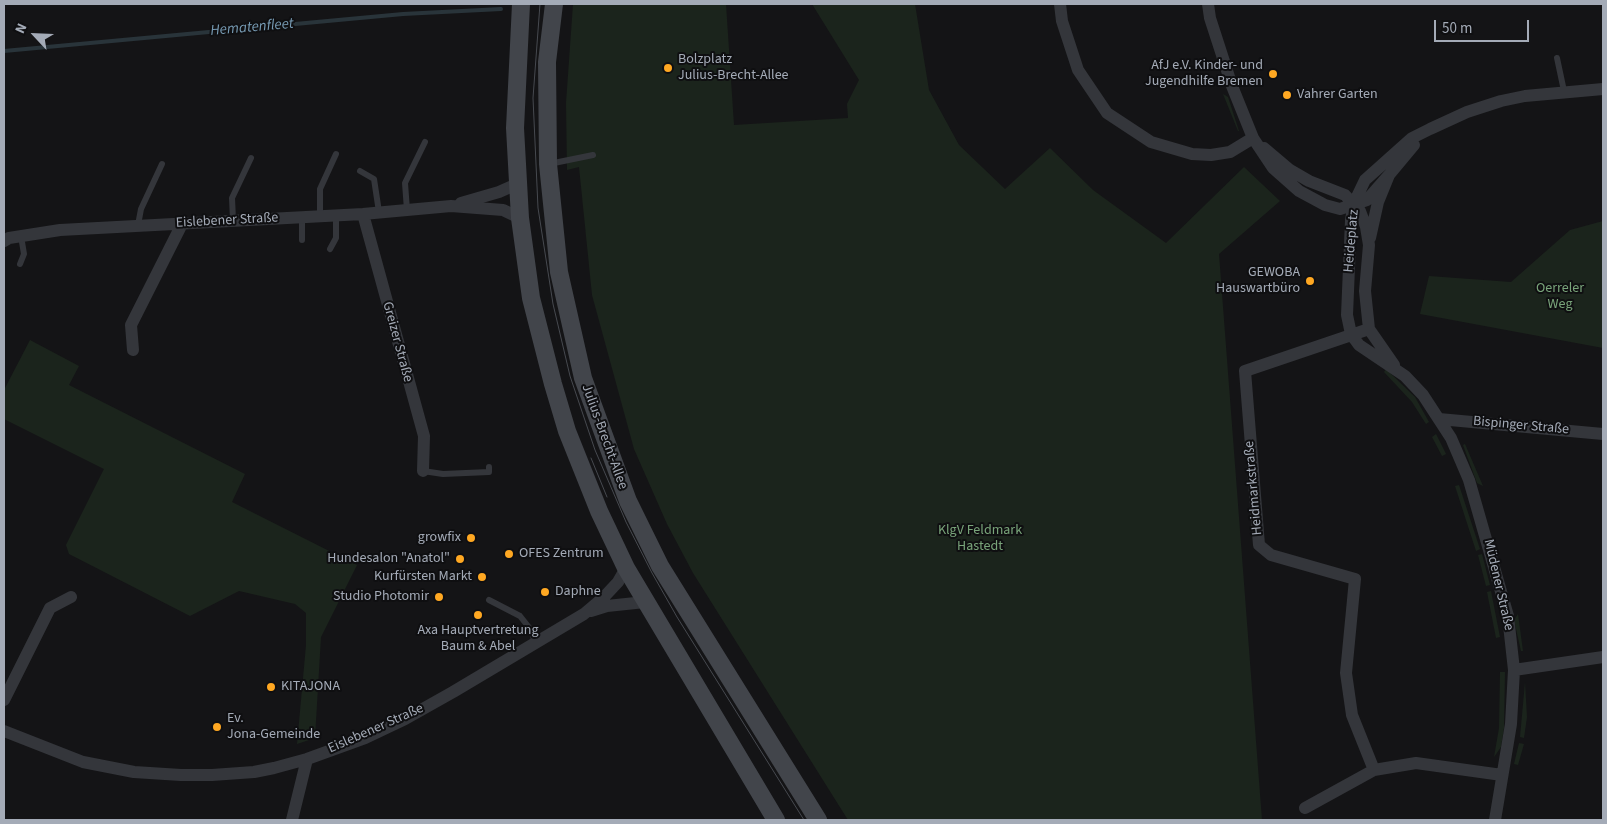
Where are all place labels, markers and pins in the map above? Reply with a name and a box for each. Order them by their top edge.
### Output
place label: Bolzplatz Julius-Brecht-Allee [678,52,789,84]
place label: AfJ e.V. Kinder- und Jugendhilfe Bremen [1145,58,1263,90]
marker: Bolzplatz Julius-Brecht-Allee [662,62,674,74]
marker: AfJ e.V. Kinder- und Jugendhilfe Bremen [1267,68,1279,80]
place label: Vahrer Garten [1297,87,1378,103]
marker: Vahrer Garten [1281,89,1293,101]
place label: GEWOBA Hauswartbüro [1216,265,1300,298]
marker: GEWOBA Hauswartbüro [1304,275,1316,287]
place label: growfix [418,530,461,546]
marker: growfix [465,532,477,544]
place label: OFES Zentrum [519,546,604,562]
marker: OFES Zentrum [503,548,515,560]
place label: Hundesalon "Anatol" [327,551,450,567]
marker: Hundesalon "Anatol" [454,553,466,565]
place label: Kurfürsten Markt [374,569,472,585]
marker: Kurfürsten Markt [476,571,488,583]
place label: Daphne [555,584,601,600]
marker: Daphne [539,586,551,598]
place label: Studio Photomir [333,589,429,605]
marker: Studio Photomir [433,591,445,603]
marker: Axa Hauptvertretung Baum & Abel [472,609,484,621]
place label: Axa Hauptvertretung Baum & Abel [417,623,539,656]
place label: KITAJONA [281,679,340,695]
marker: KITAJONA [265,681,277,693]
place label: Ev. Jona-Gemeinde [227,711,320,744]
marker: Ev. Jona-Gemeinde [211,721,223,733]

